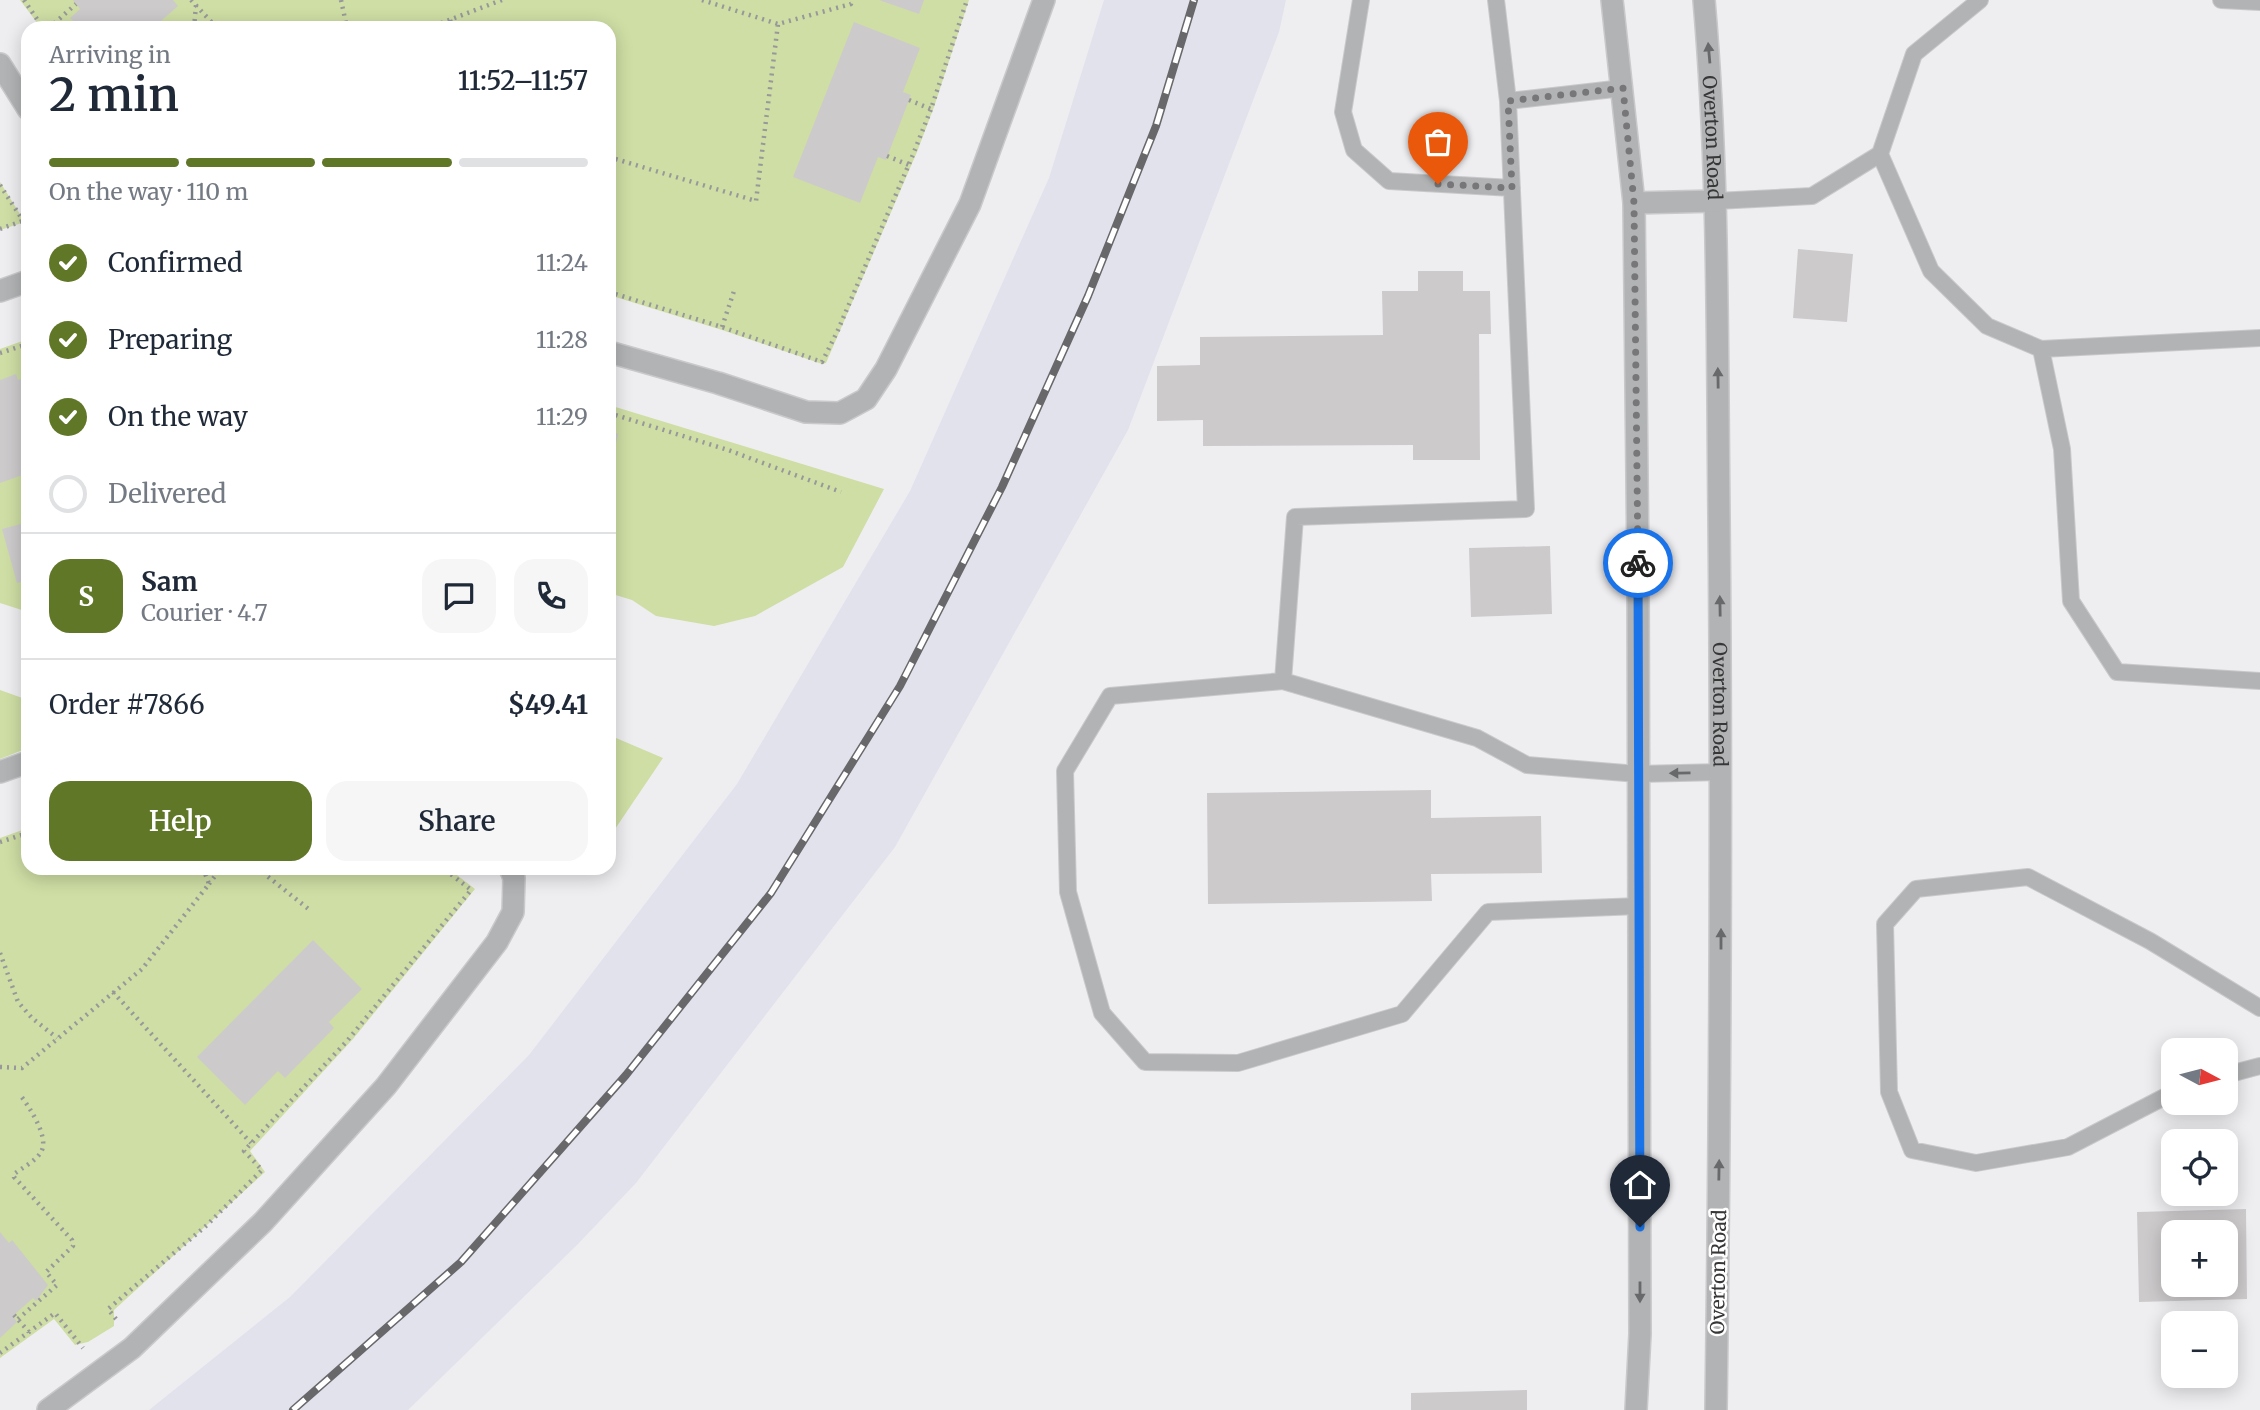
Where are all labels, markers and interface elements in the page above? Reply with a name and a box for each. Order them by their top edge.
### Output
text: Arriving in [49,40,171,69]
one-way arrow [1703,42,1714,64]
text: 11:52–11:57 [458,64,588,97]
text: 2 min [49,66,179,124]
street label: Overton Road [1698,75,1727,200]
pin [1408,112,1468,184]
icon: bag [1419,123,1457,161]
text: On the way · 110 m [49,177,248,206]
icon: check [49,244,87,282]
text: Confirmed [108,246,243,279]
text: 11:24 [536,248,588,277]
icon: check [49,321,87,359]
text: Preparing [108,323,232,356]
text: 11:28 [536,325,588,354]
one-way arrow [1712,367,1724,389]
icon: check [49,398,87,436]
text: On the way [108,400,248,433]
text: 11:29 [536,402,588,431]
text: Delivered [108,477,227,510]
courier [1603,528,1673,598]
icon: bike [1619,544,1657,582]
button: chat [422,559,496,633]
button: phone [514,559,588,633]
text: Sam [141,565,198,598]
text: S [78,580,94,613]
one-way arrow [1714,595,1726,617]
text: Courier · 4.7 [141,598,268,627]
street label: Overton Road [1708,642,1732,767]
text: Order #7866 [49,688,205,721]
text: $49.41 [508,688,588,721]
one-way arrow [1669,767,1691,779]
button: Help [49,781,312,861]
button: Share [326,781,588,861]
one-way arrow [1715,927,1727,949]
north arrow [2161,1038,2238,1115]
map controls [2161,1038,2238,1388]
button: locate [2161,1129,2238,1206]
pin [1610,1155,1670,1227]
one-way arrow [1713,1159,1725,1181]
icon: home [1621,1166,1659,1204]
street label: Overton Road [1705,1209,1731,1335]
button: + [2161,1220,2238,1297]
one-way arrow [1634,1282,1646,1304]
button: − [2161,1311,2238,1388]

